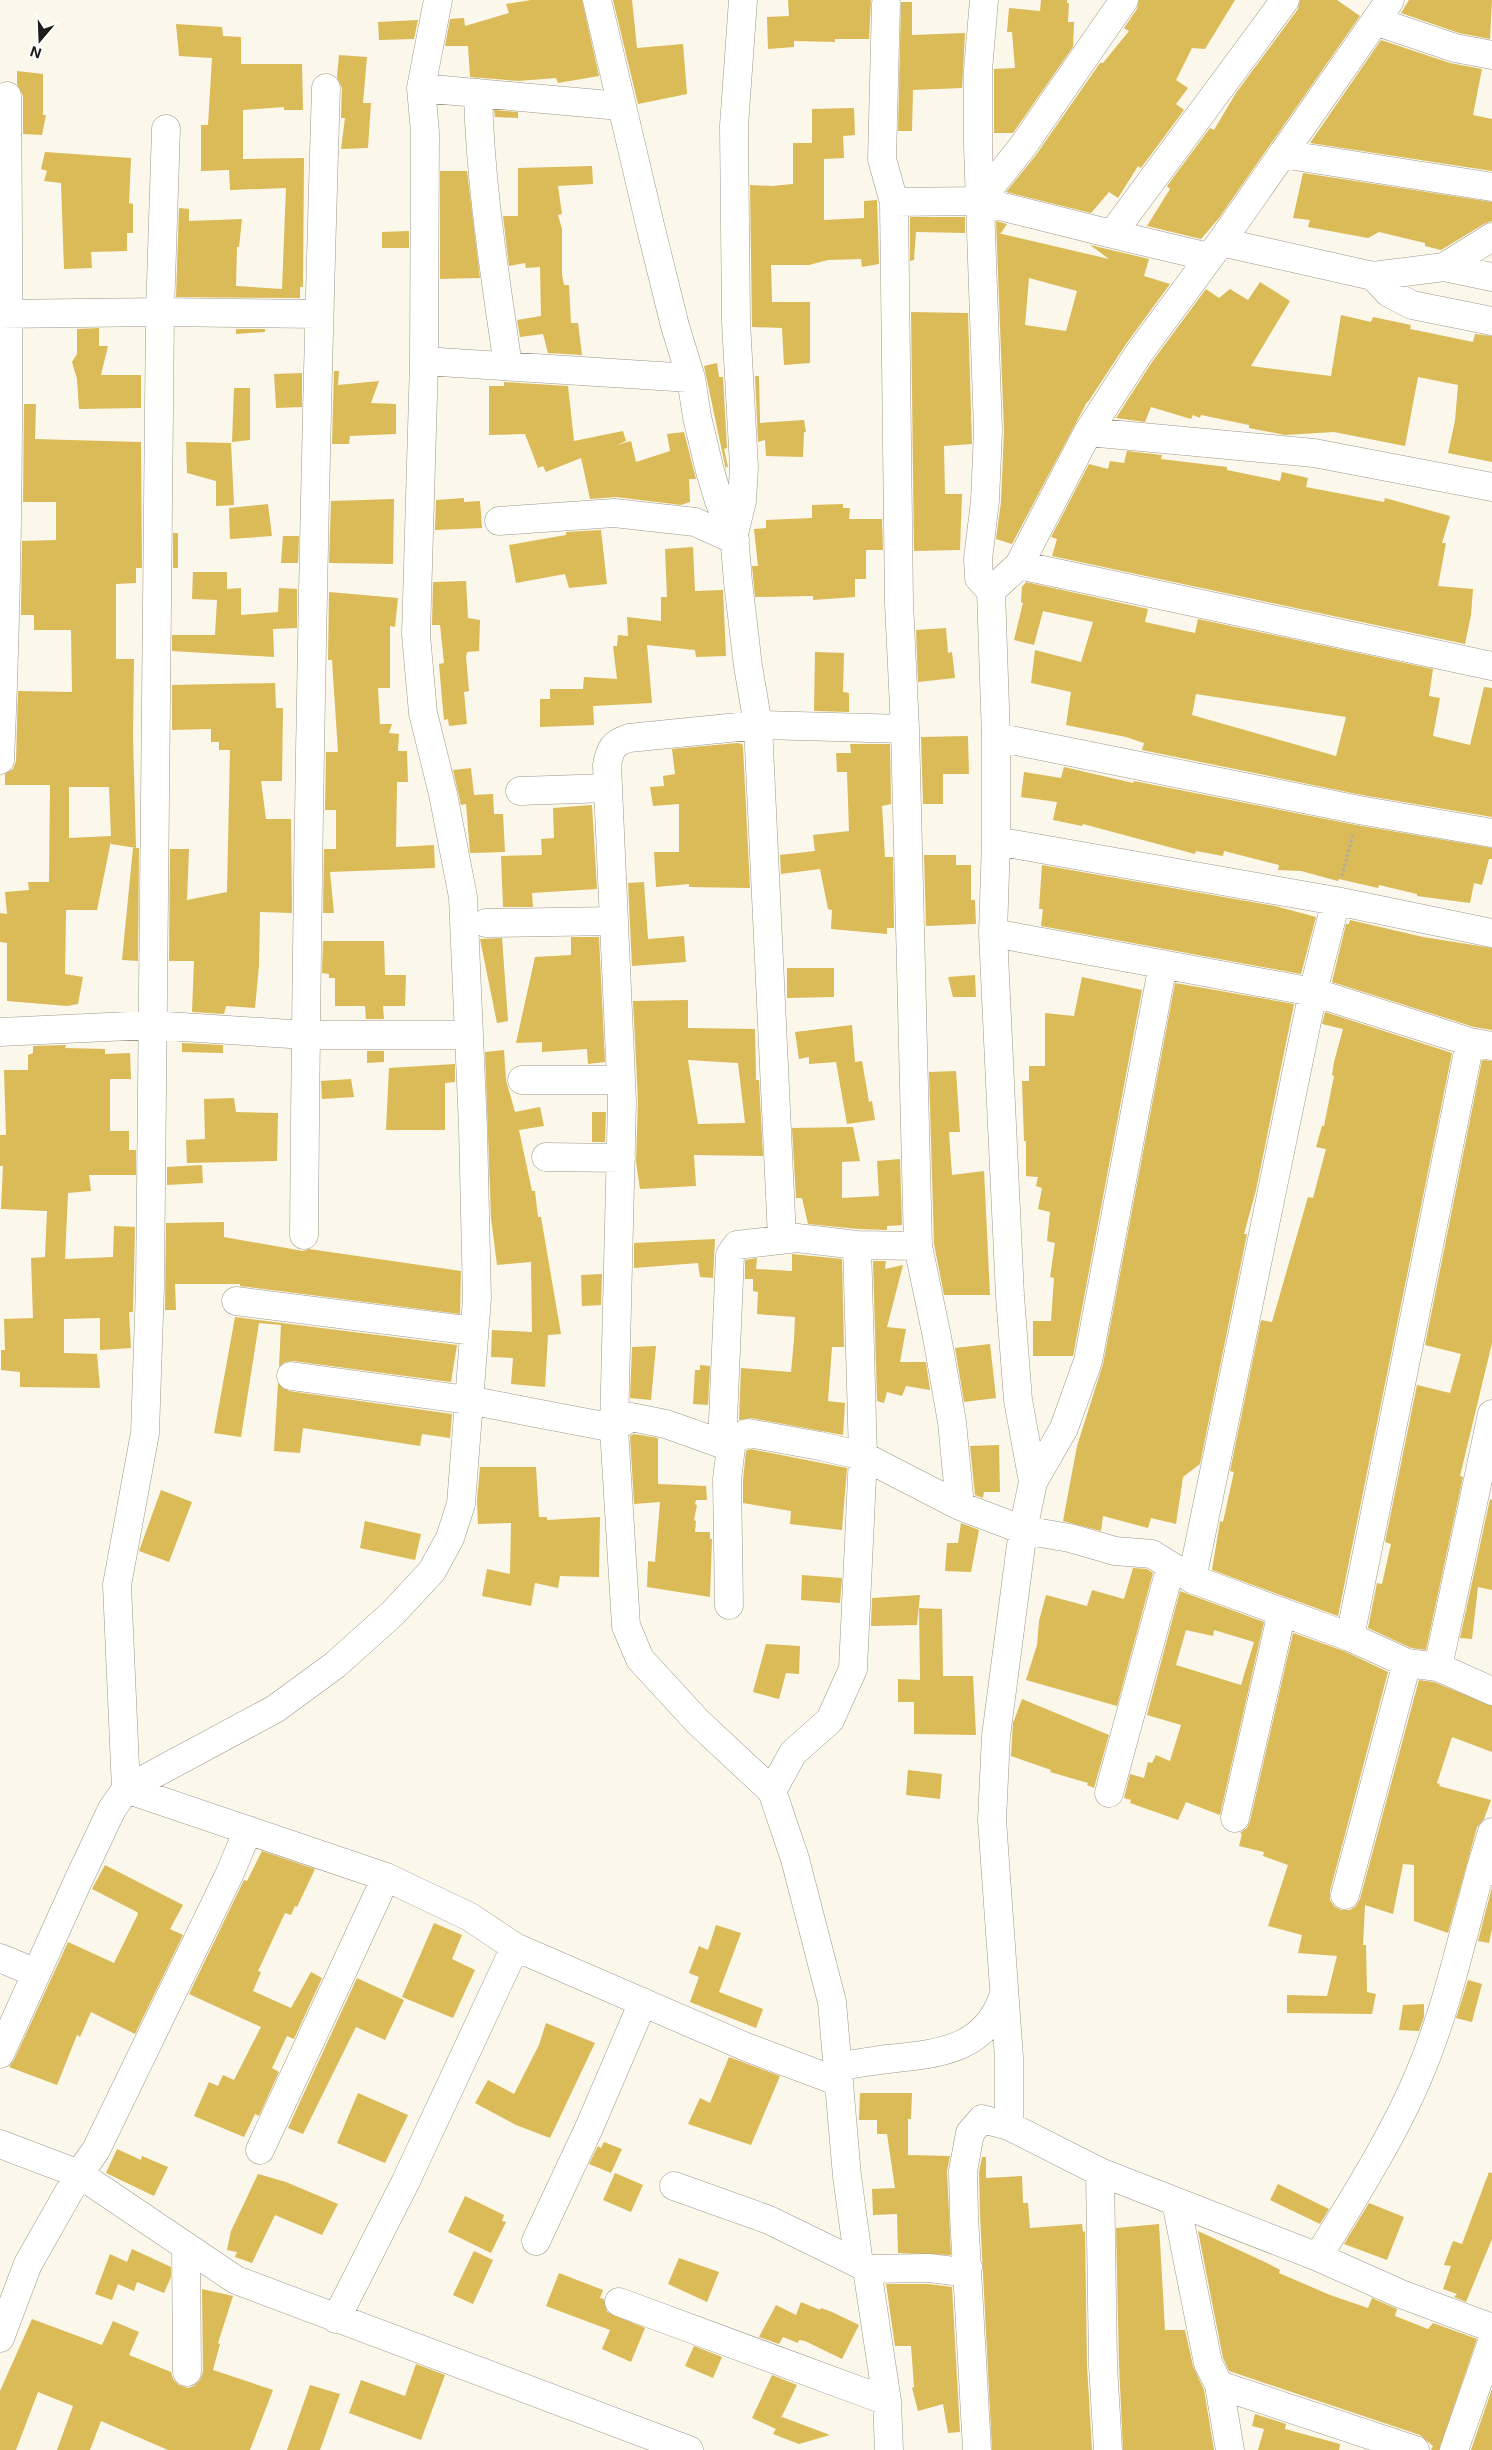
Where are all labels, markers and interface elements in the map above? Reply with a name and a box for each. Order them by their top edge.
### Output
north arrow [15,15,65,65]
text: N [28,43,43,63]

